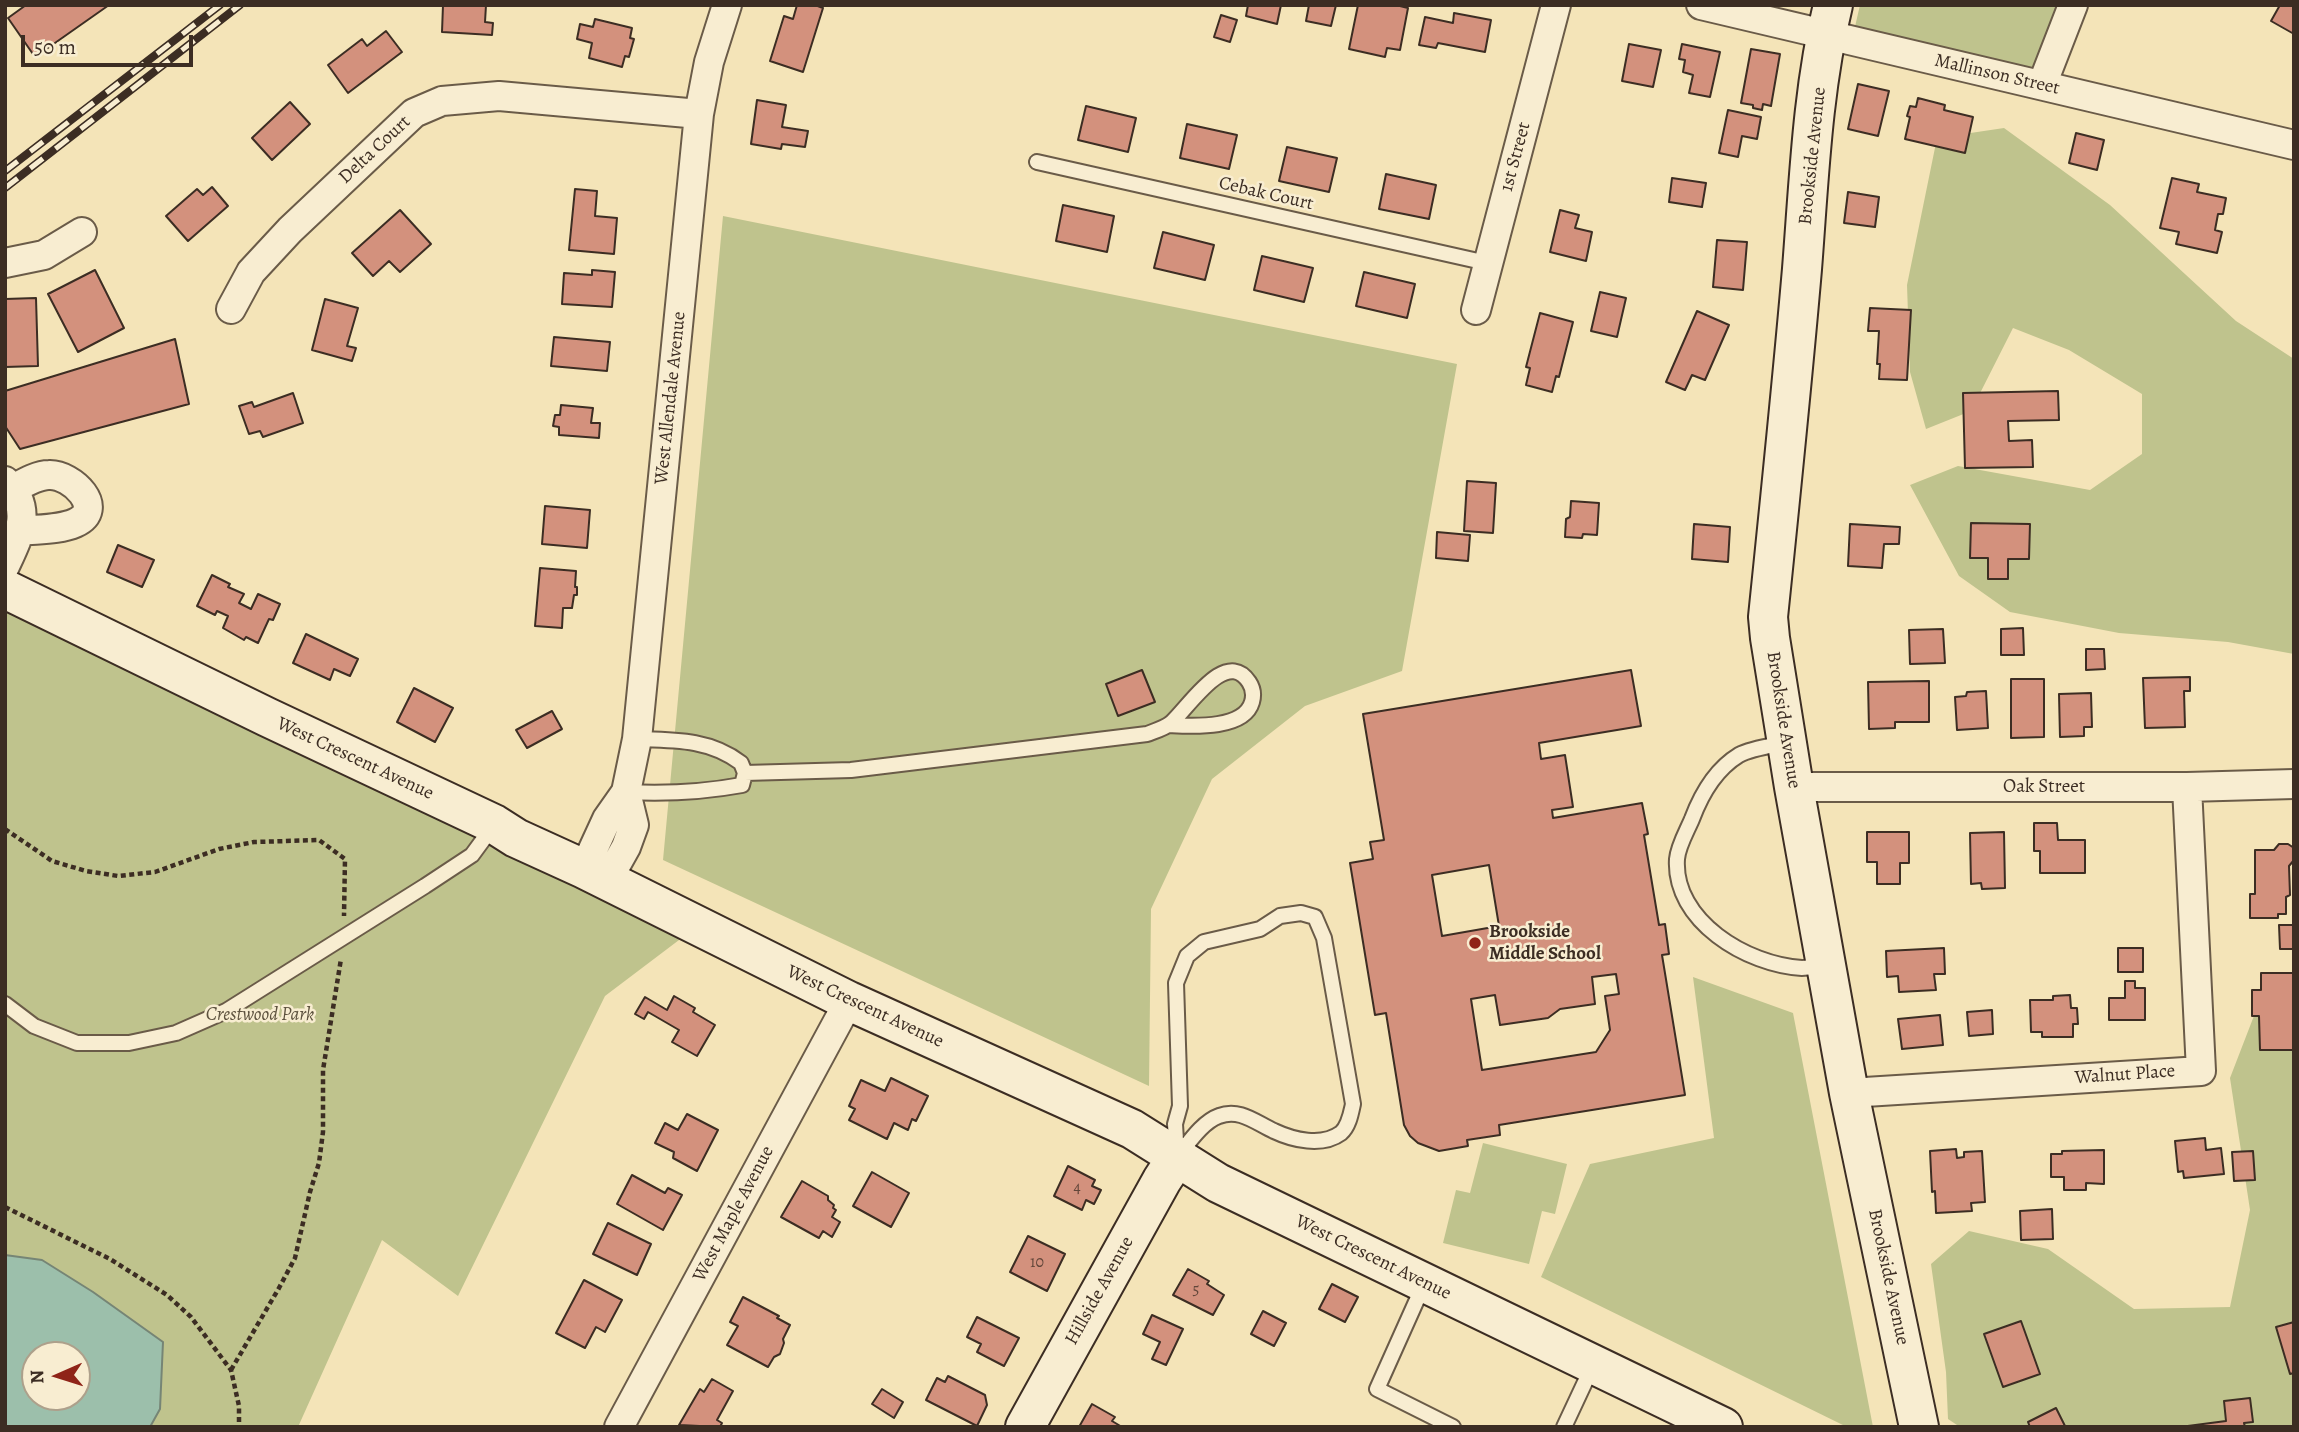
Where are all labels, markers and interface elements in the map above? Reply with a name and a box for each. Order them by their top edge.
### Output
scale bar [24,21,196,65]
text: 50 m [34,33,76,61]
street label: Mallinson Street [1932,50,2062,100]
street label: Brookside Avenue [1794,86,1832,226]
street label: Delta Court [334,111,416,189]
street label: 1st Street [1496,120,1536,194]
street label: Cebak Court [1216,172,1316,216]
street label: West Allendale Avenue [651,310,691,486]
street label: Brookside Avenue [1761,650,1805,790]
street label: West Crescent Avenue [273,713,437,805]
street label: Oak Street [2003,776,2085,798]
place label: Brookside Middle School [1489,921,1601,965]
marker: Brookside Middle School [1467,935,1483,951]
street label: West Crescent Avenue [783,961,947,1053]
park label: Crestwood Park [206,1004,314,1026]
street label: Walnut Place [2074,1060,2176,1090]
street label: West Maple Avenue [689,1142,779,1286]
house number: 4 [1073,1178,1081,1198]
street label: Brookside Avenue [1862,1207,1914,1347]
street label: West Crescent Avenue [1291,1210,1455,1306]
street label: Hillside Avenue [1061,1233,1139,1349]
house number: 10 [1030,1253,1044,1273]
house number: 5 [1193,1280,1199,1300]
north arrow [21,1341,91,1411]
text: N [24,1369,50,1385]

